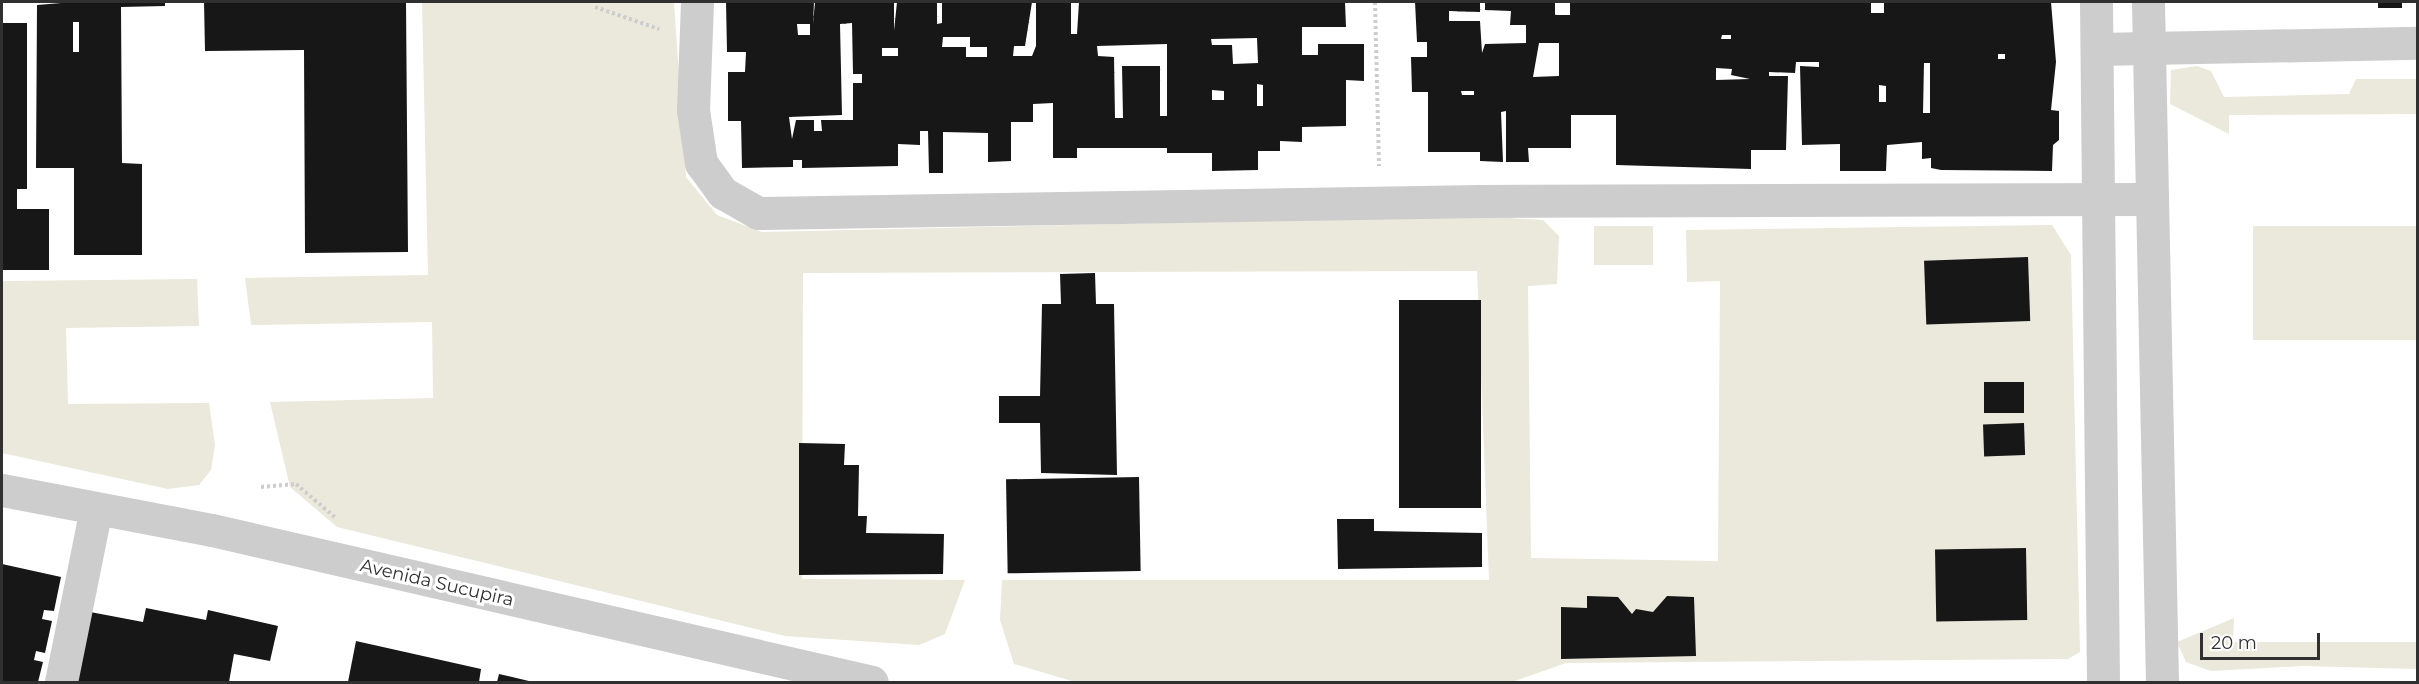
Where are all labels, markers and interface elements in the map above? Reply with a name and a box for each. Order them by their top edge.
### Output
street label: Avenida Sucupira [358,555,516,611]
scale bar [2203,621,2323,659]
text: 20 m [2211,632,2257,654]

